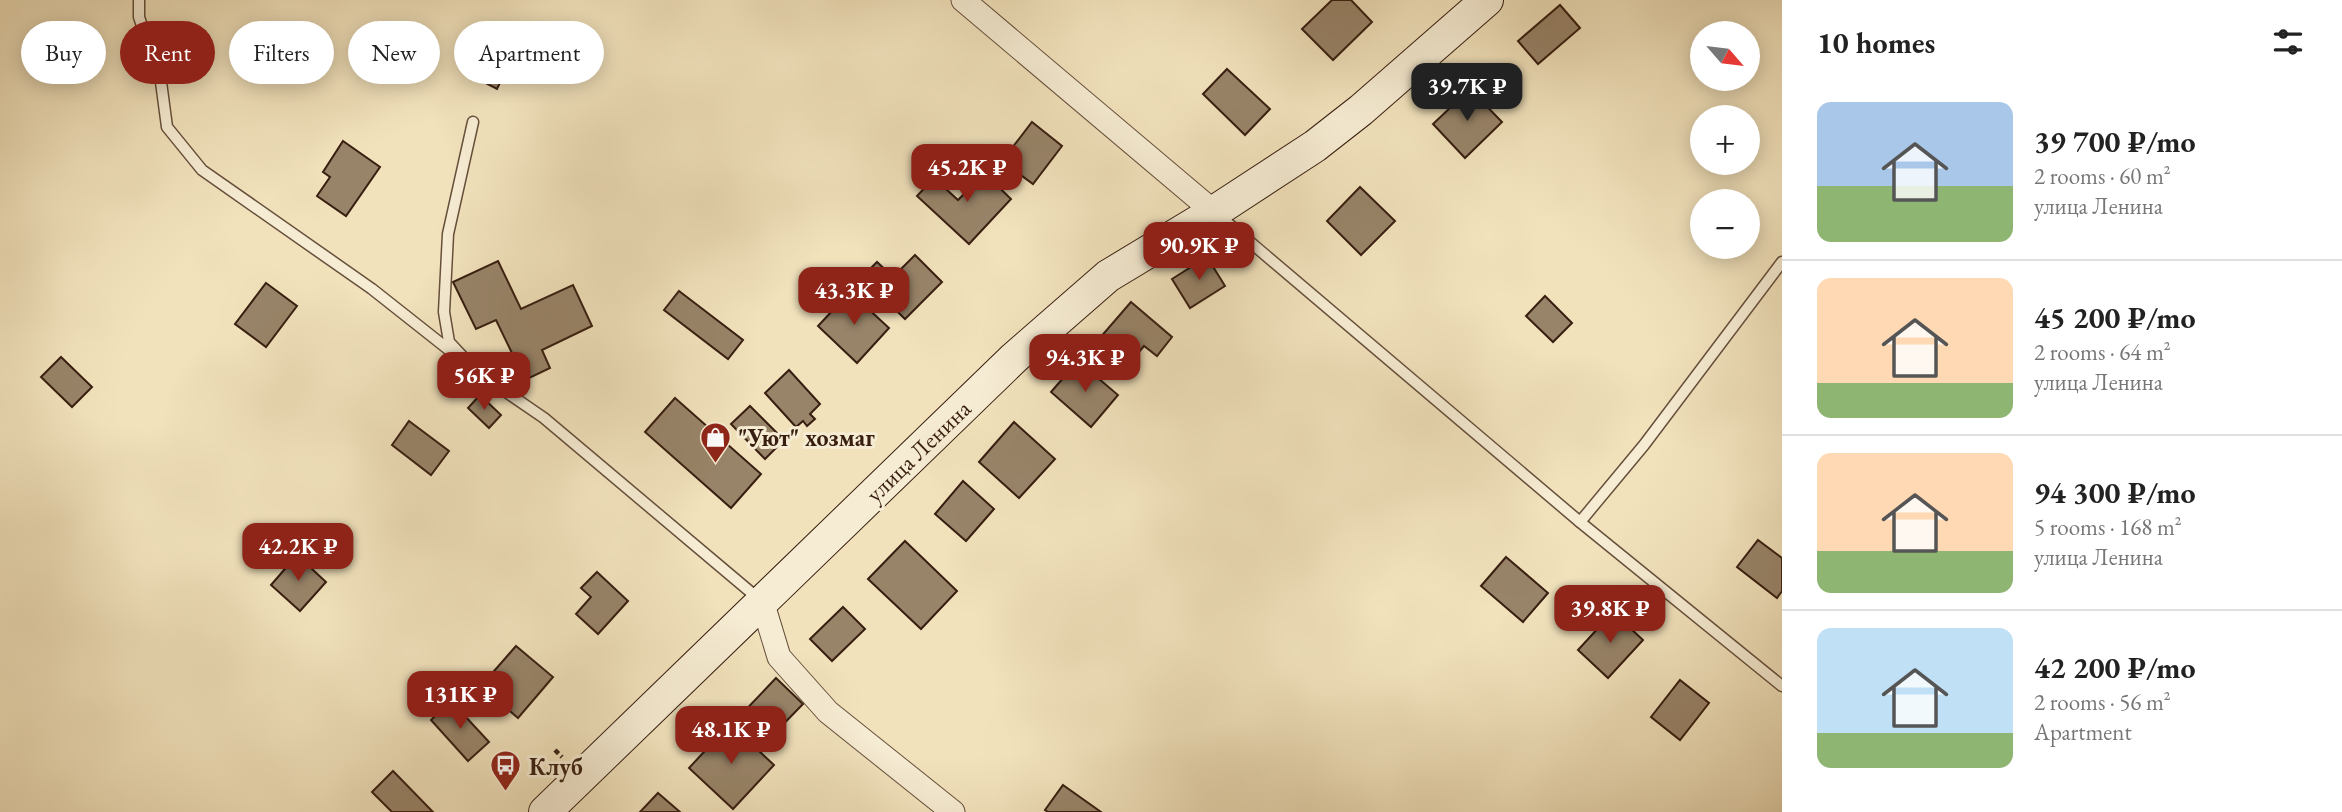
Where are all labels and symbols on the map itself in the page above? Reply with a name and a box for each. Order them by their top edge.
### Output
north arrow [1690,21,1760,91]
pin: 39.7K ₽ [1402,64,1532,123]
pin: 45.2K ₽ [902,144,1032,204]
pin: 90.9K ₽ [1134,222,1264,282]
pin: 43.3K ₽ [789,268,919,327]
pin: 94.3K ₽ [1020,334,1150,394]
pin: 56K ₽ [435,352,533,412]
street label: улица Ленина [859,393,977,509]
shop icon: "Уют" хозмаг [698,420,732,464]
place label: "Уют" хозмаг [738,422,875,453]
pin: 42.2K ₽ [233,524,363,583]
pin: 39.8K ₽ [1545,586,1675,645]
pin: 131K ₽ [403,672,517,731]
pin: 48.1K ₽ [666,706,796,766]
bus stop icon: Клуб [489,749,523,793]
place label: Клуб [529,751,583,783]

